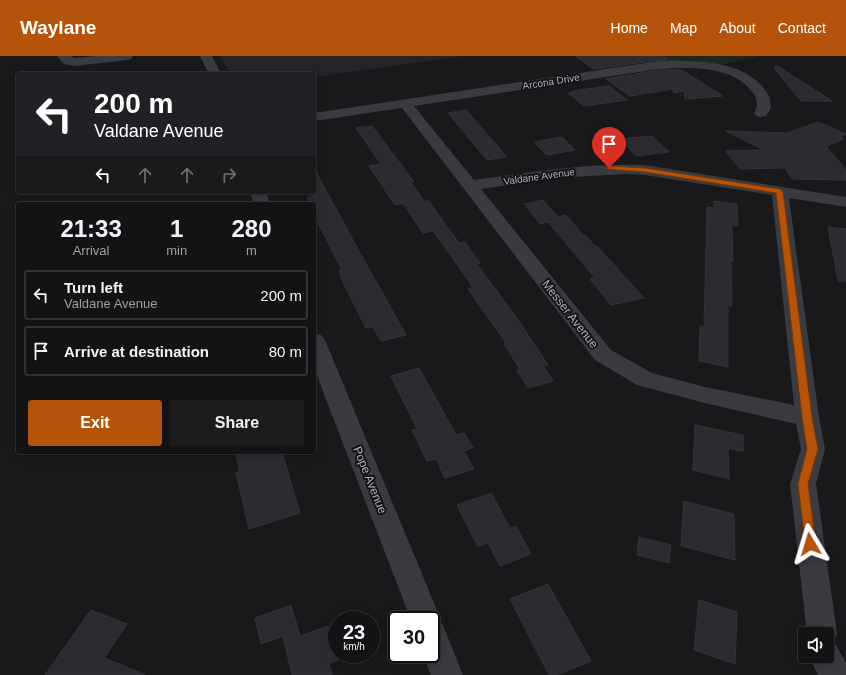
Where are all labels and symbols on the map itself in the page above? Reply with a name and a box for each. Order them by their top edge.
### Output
street label: Arcona Drive [522,71,581,91]
pin [592,127,626,168]
street label: Valdane Avenue [503,166,576,187]
street label: Messer Avenue [539,277,601,351]
street label: Pope Avenue [350,444,390,516]
position arrow [789,523,831,565]
speed limit sign: 30 [388,611,440,663]

